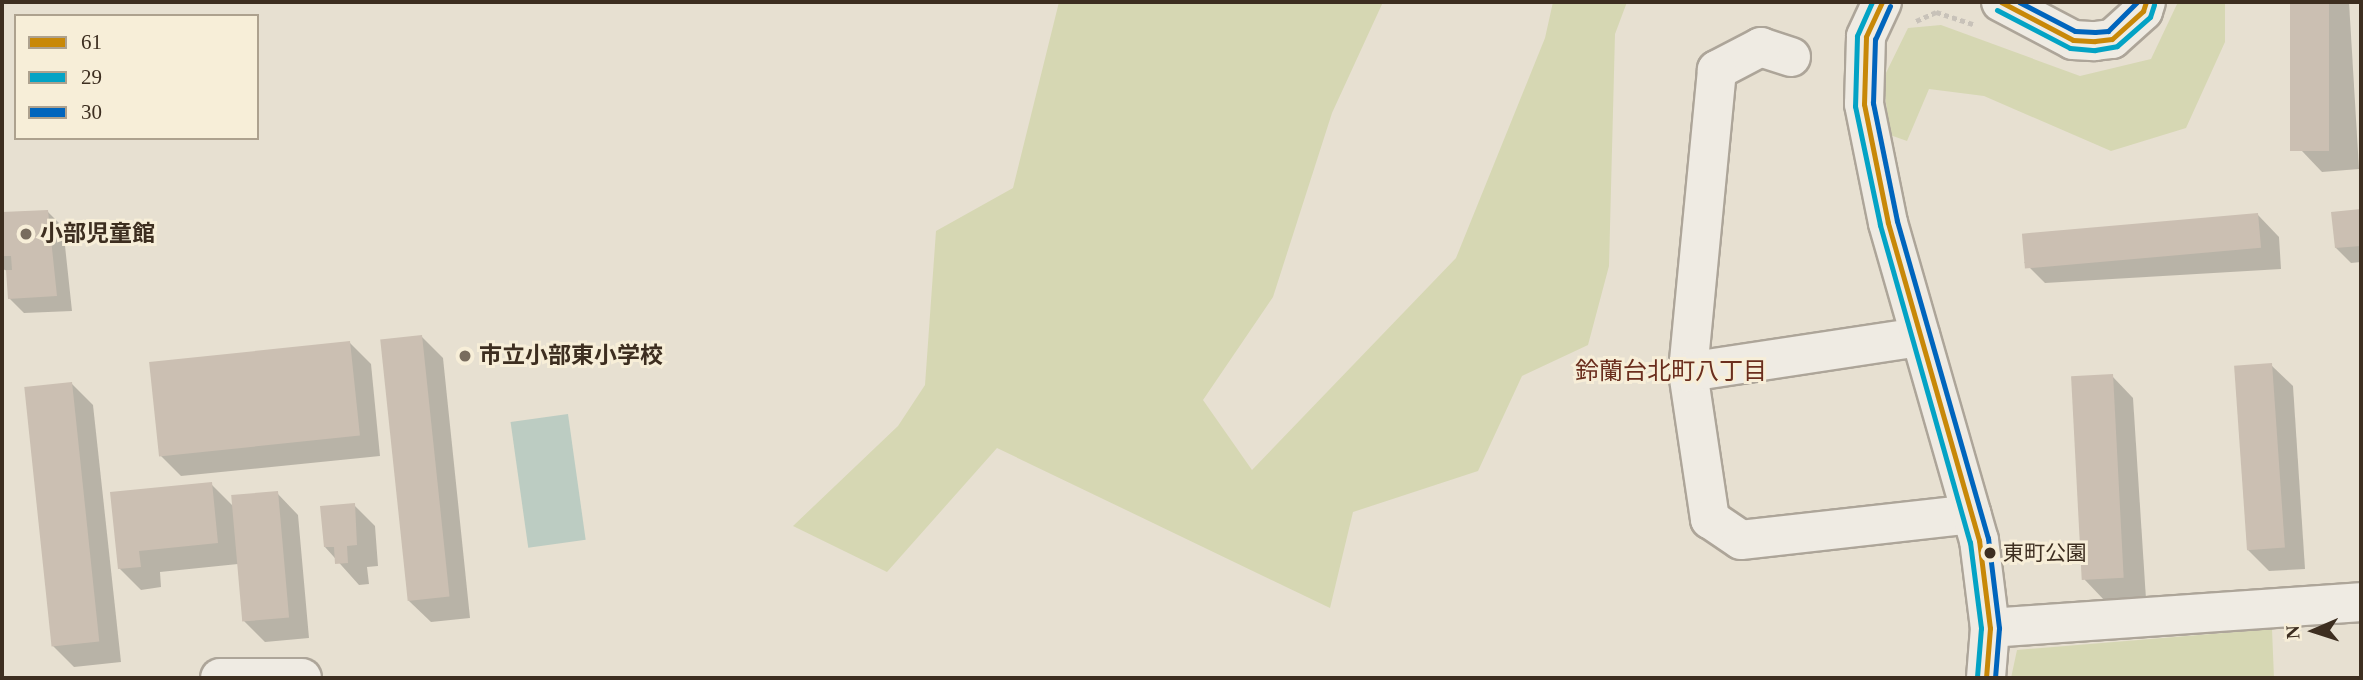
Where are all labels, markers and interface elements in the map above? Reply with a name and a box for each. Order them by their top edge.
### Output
legend [14,14,259,140]
text: 61 [81,30,102,54]
text: 29 [81,65,102,89]
text: 30 [81,100,102,124]
place label: 小部児童館 [40,220,155,248]
marker: 小部児童館 [18,226,34,242]
place label: 市立小部東小学校 [479,342,663,370]
marker: 市立小部東小学校 [457,348,473,364]
district label: 鈴蘭台北町八丁目 [1575,358,1767,386]
place label: 東町公園 [2003,540,2087,566]
marker: 東町公園 [1983,546,1997,560]
north arrow [2279,596,2349,666]
text: N [2282,625,2303,640]

